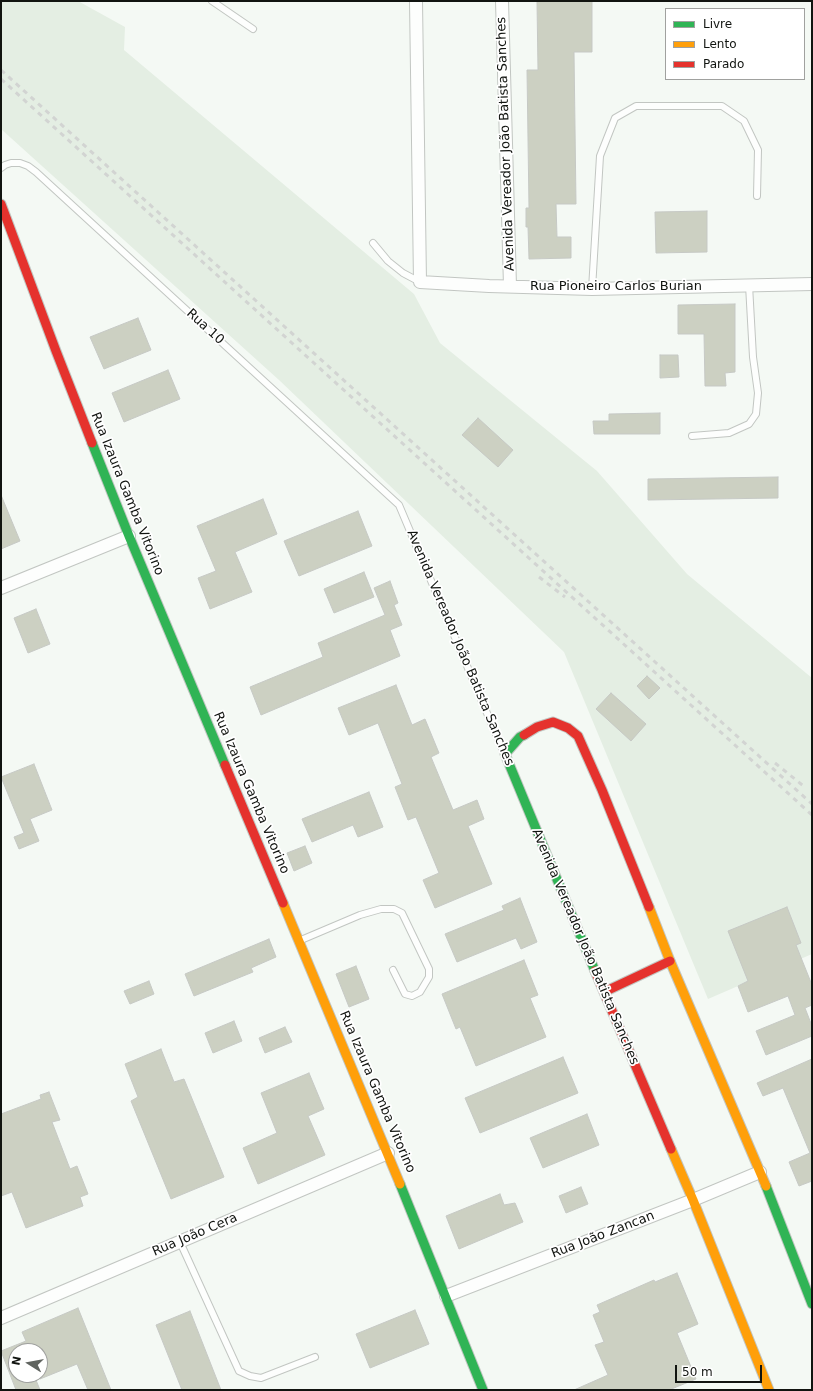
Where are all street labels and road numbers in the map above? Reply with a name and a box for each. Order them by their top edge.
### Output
street label: Avenida Vereador João Batista Sanches [494,16,518,272]
street label: Rua Pioneiro Carlos Burian [530,279,702,295]
street label: Rua 10 [183,306,227,348]
street label: Rua Izaura Gamba Vitorino [87,410,167,578]
street label: Avenida Vereador João Batista Sanches [403,528,517,768]
street label: Rua Izaura Gamba Vitorino [210,710,292,876]
street label: Avenida Vereador João Batista Sanches [528,827,642,1067]
street label: Rua Izaura Gamba Vitorino [336,1009,418,1175]
street label: Rua João Zancan [549,1208,657,1262]
street label: Rua João Cera [150,1210,240,1260]

